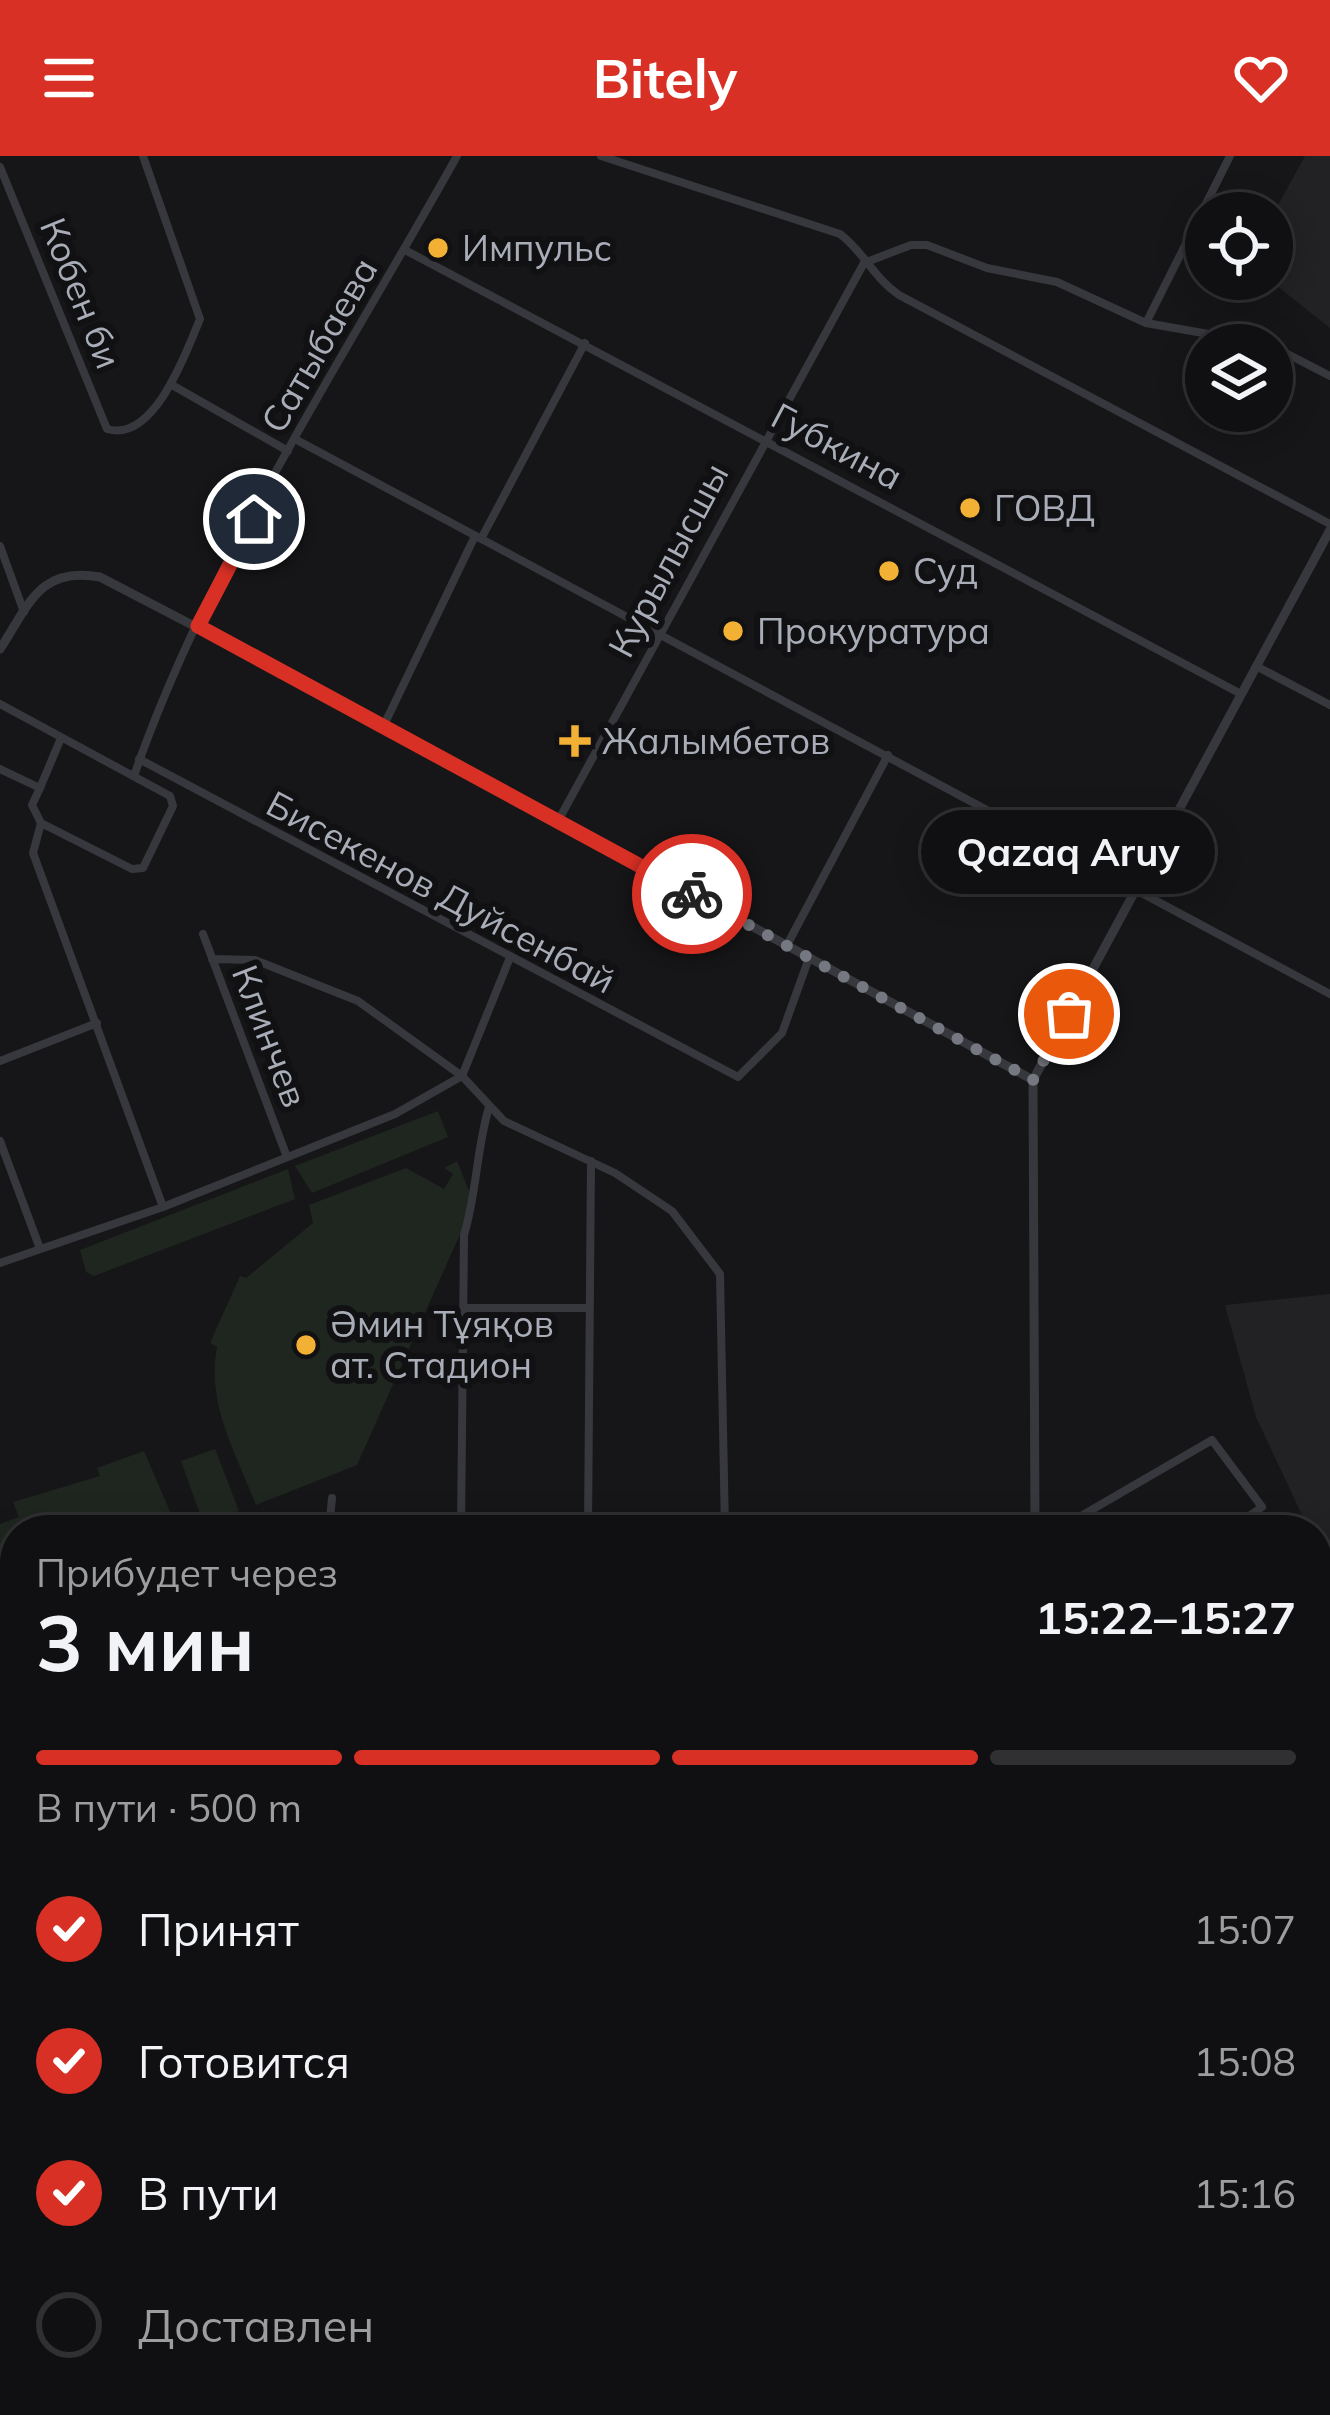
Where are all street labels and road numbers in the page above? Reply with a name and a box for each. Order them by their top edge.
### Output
street label: Кобен би [31,211,132,375]
street label: Сатыбаева [251,249,387,440]
street label: Губкина [764,392,910,499]
street label: Курылысшы [598,455,737,665]
street label: Бисекенов Дуйсенбай [259,781,623,1003]
street label: Клинчев [223,959,318,1113]

